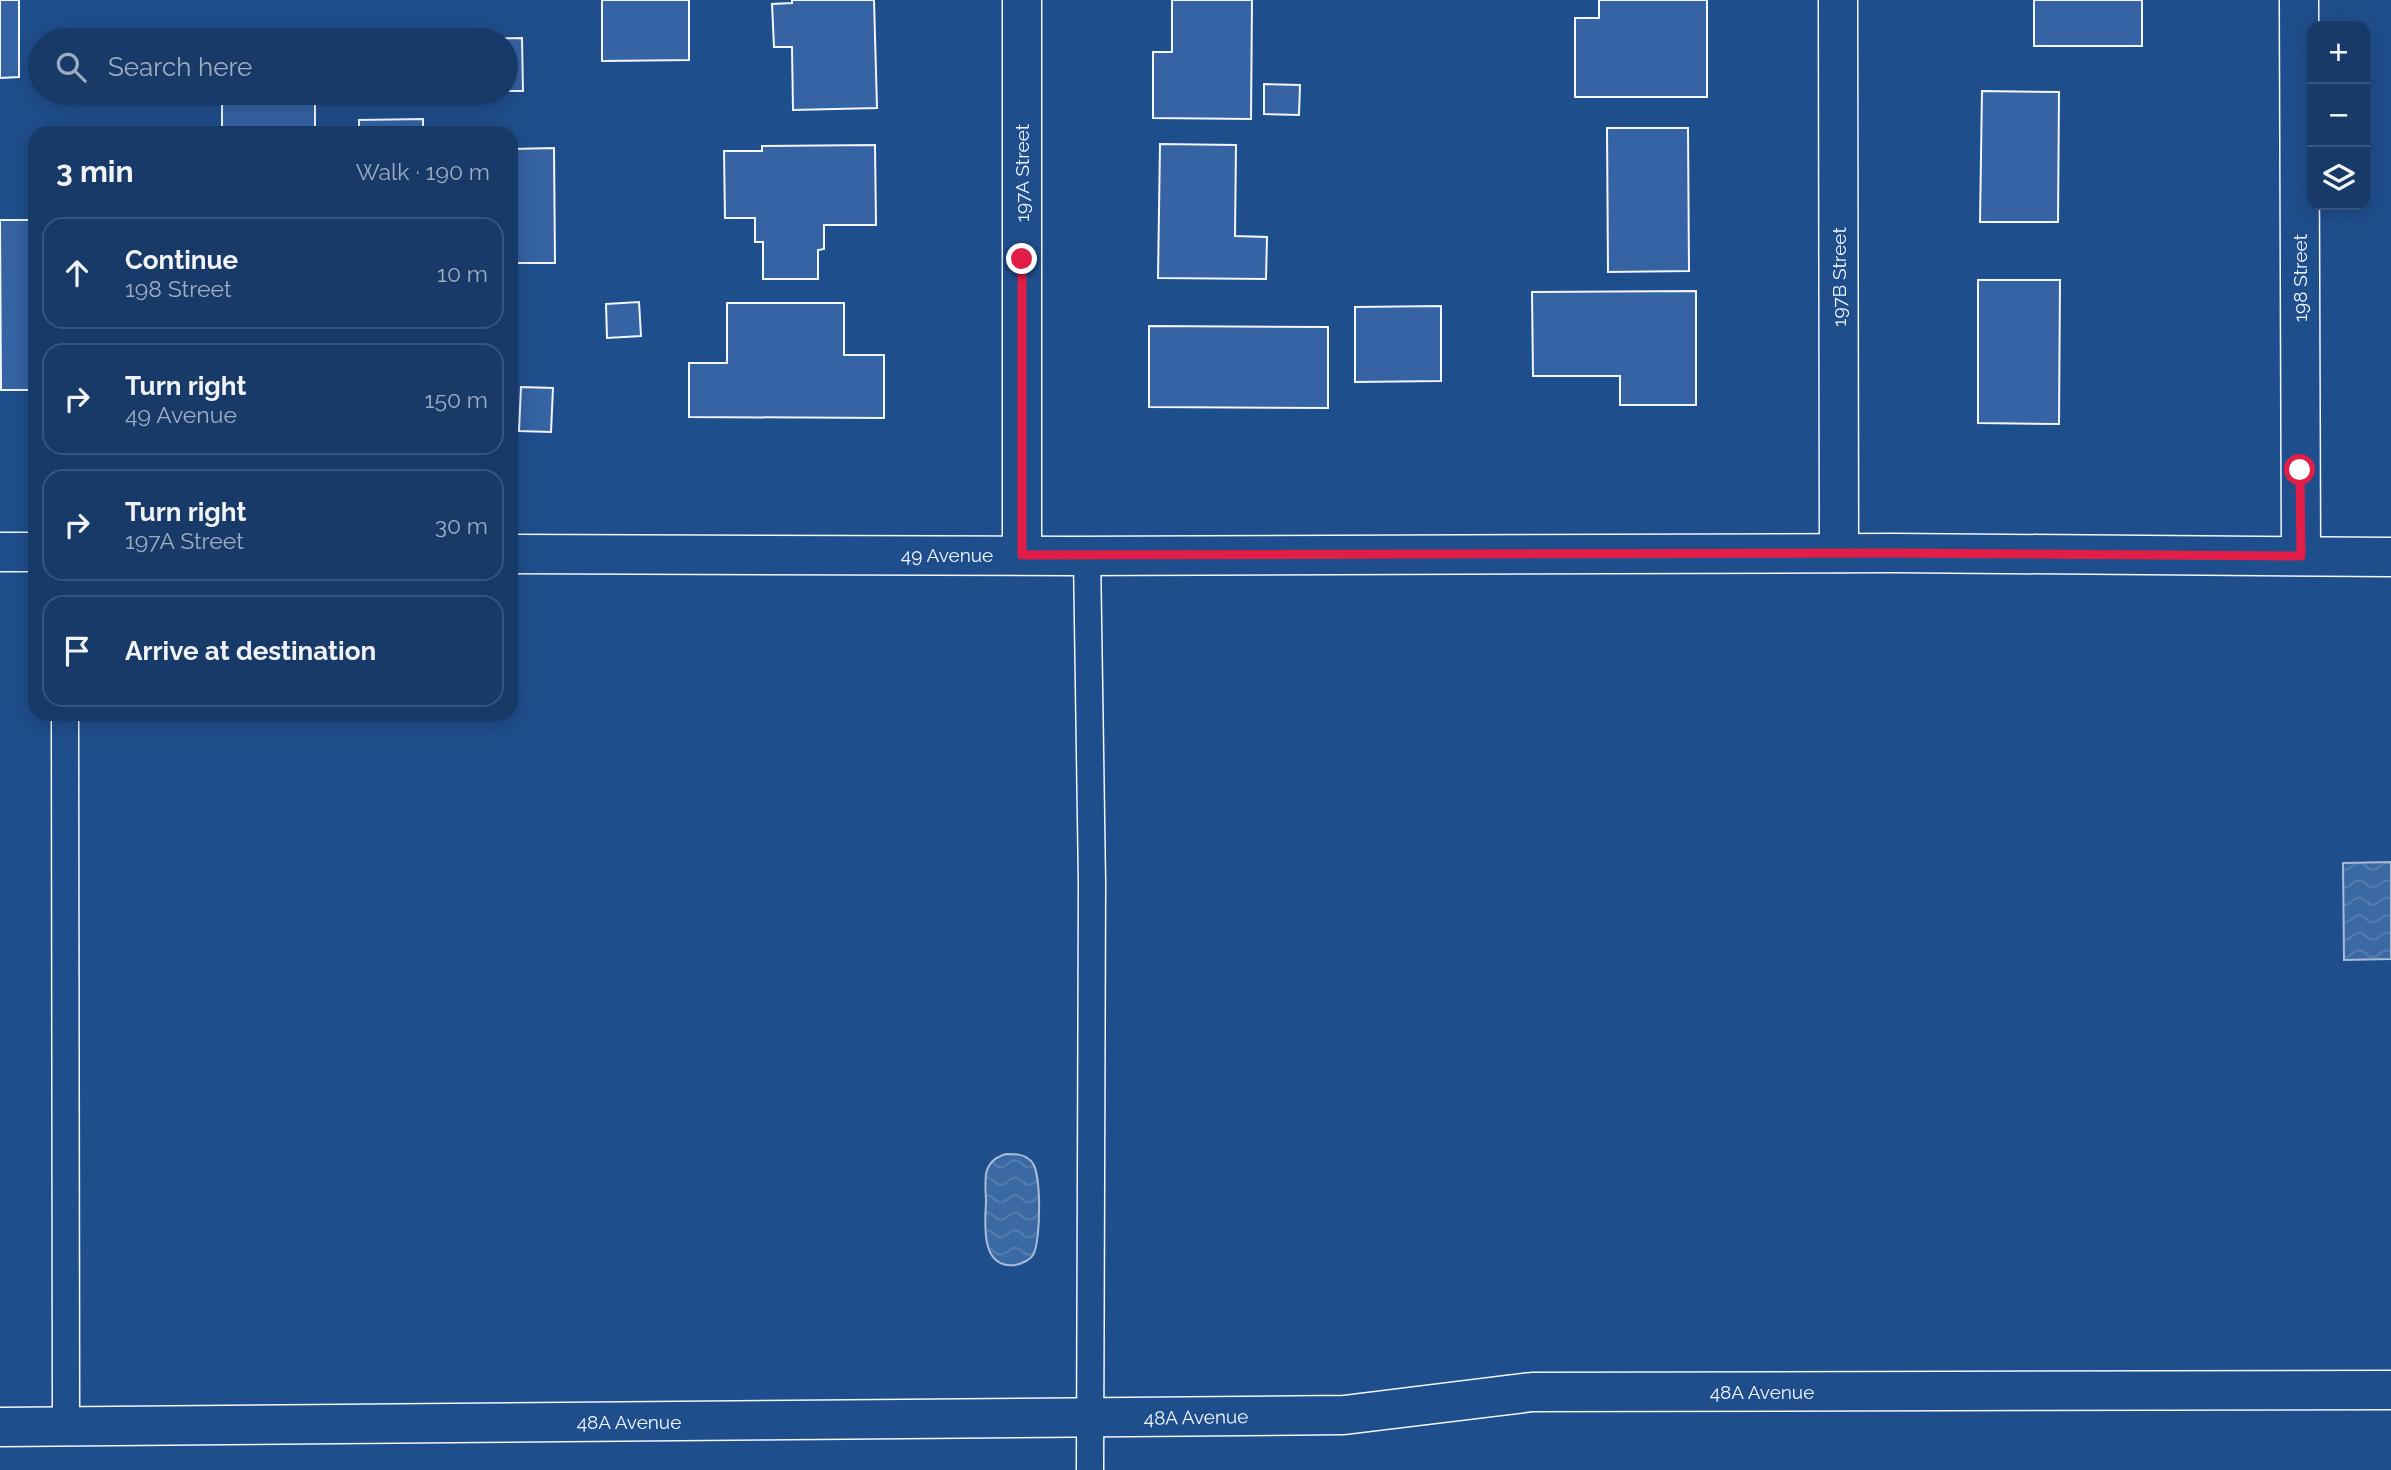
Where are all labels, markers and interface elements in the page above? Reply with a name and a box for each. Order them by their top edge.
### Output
map controls [2307,21,2370,210]
button: + [2307,21,2370,84]
search box [28,28,518,105]
icon: search [52,48,90,86]
text: Search here [108,52,252,82]
button: − [2307,84,2370,147]
street label: 197A Street [1011,123,1033,222]
button: layers [2307,147,2370,210]
text: 3 min [56,154,134,189]
text: Walk · 190 m [356,158,490,185]
street label: 197B Street [1828,227,1850,327]
street label: 198 Street [2289,233,2311,322]
route end [1006,243,1037,274]
text: Continue [125,245,238,275]
icon: ahead [58,254,96,292]
text: 10 m [437,260,488,287]
text: 198 Street [125,275,232,302]
text: Turn right [125,371,246,401]
icon: right [58,380,96,418]
text: 150 m [425,386,488,413]
text: 49 Avenue [125,401,237,428]
route start [2284,454,2315,485]
text: Turn right [125,497,246,527]
icon: right [58,506,96,544]
text: 30 m [435,512,488,539]
text: 197A Street [125,527,244,554]
street label: 49 Avenue [901,544,993,566]
icon: arrive [58,632,96,670]
text: Arrive at destination [125,636,376,666]
street label: 48A Avenue [1710,1381,1814,1403]
street label: 48A Avenue [1143,1405,1249,1429]
street label: 48A Avenue [577,1411,681,1433]

